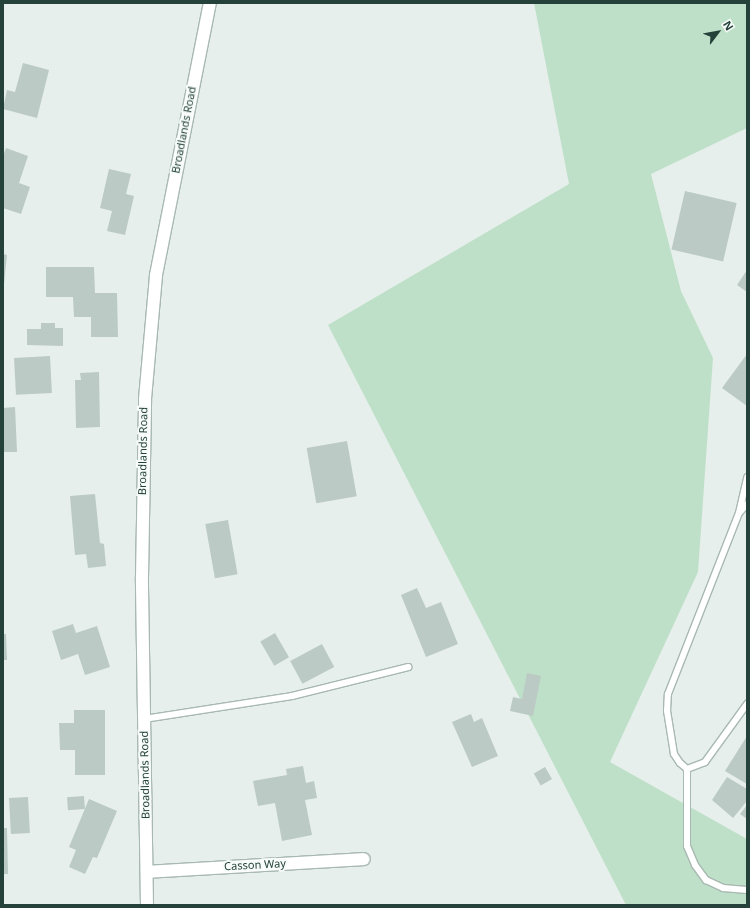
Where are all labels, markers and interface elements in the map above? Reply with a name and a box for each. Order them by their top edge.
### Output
north arrow [698,12,738,52]
text: N [720,18,737,33]
street label: Broadlands Road [169,85,199,175]
street label: Broadlands Road [136,407,150,495]
street label: Broadlands Road [138,731,152,819]
street label: Casson Way [224,857,286,873]

